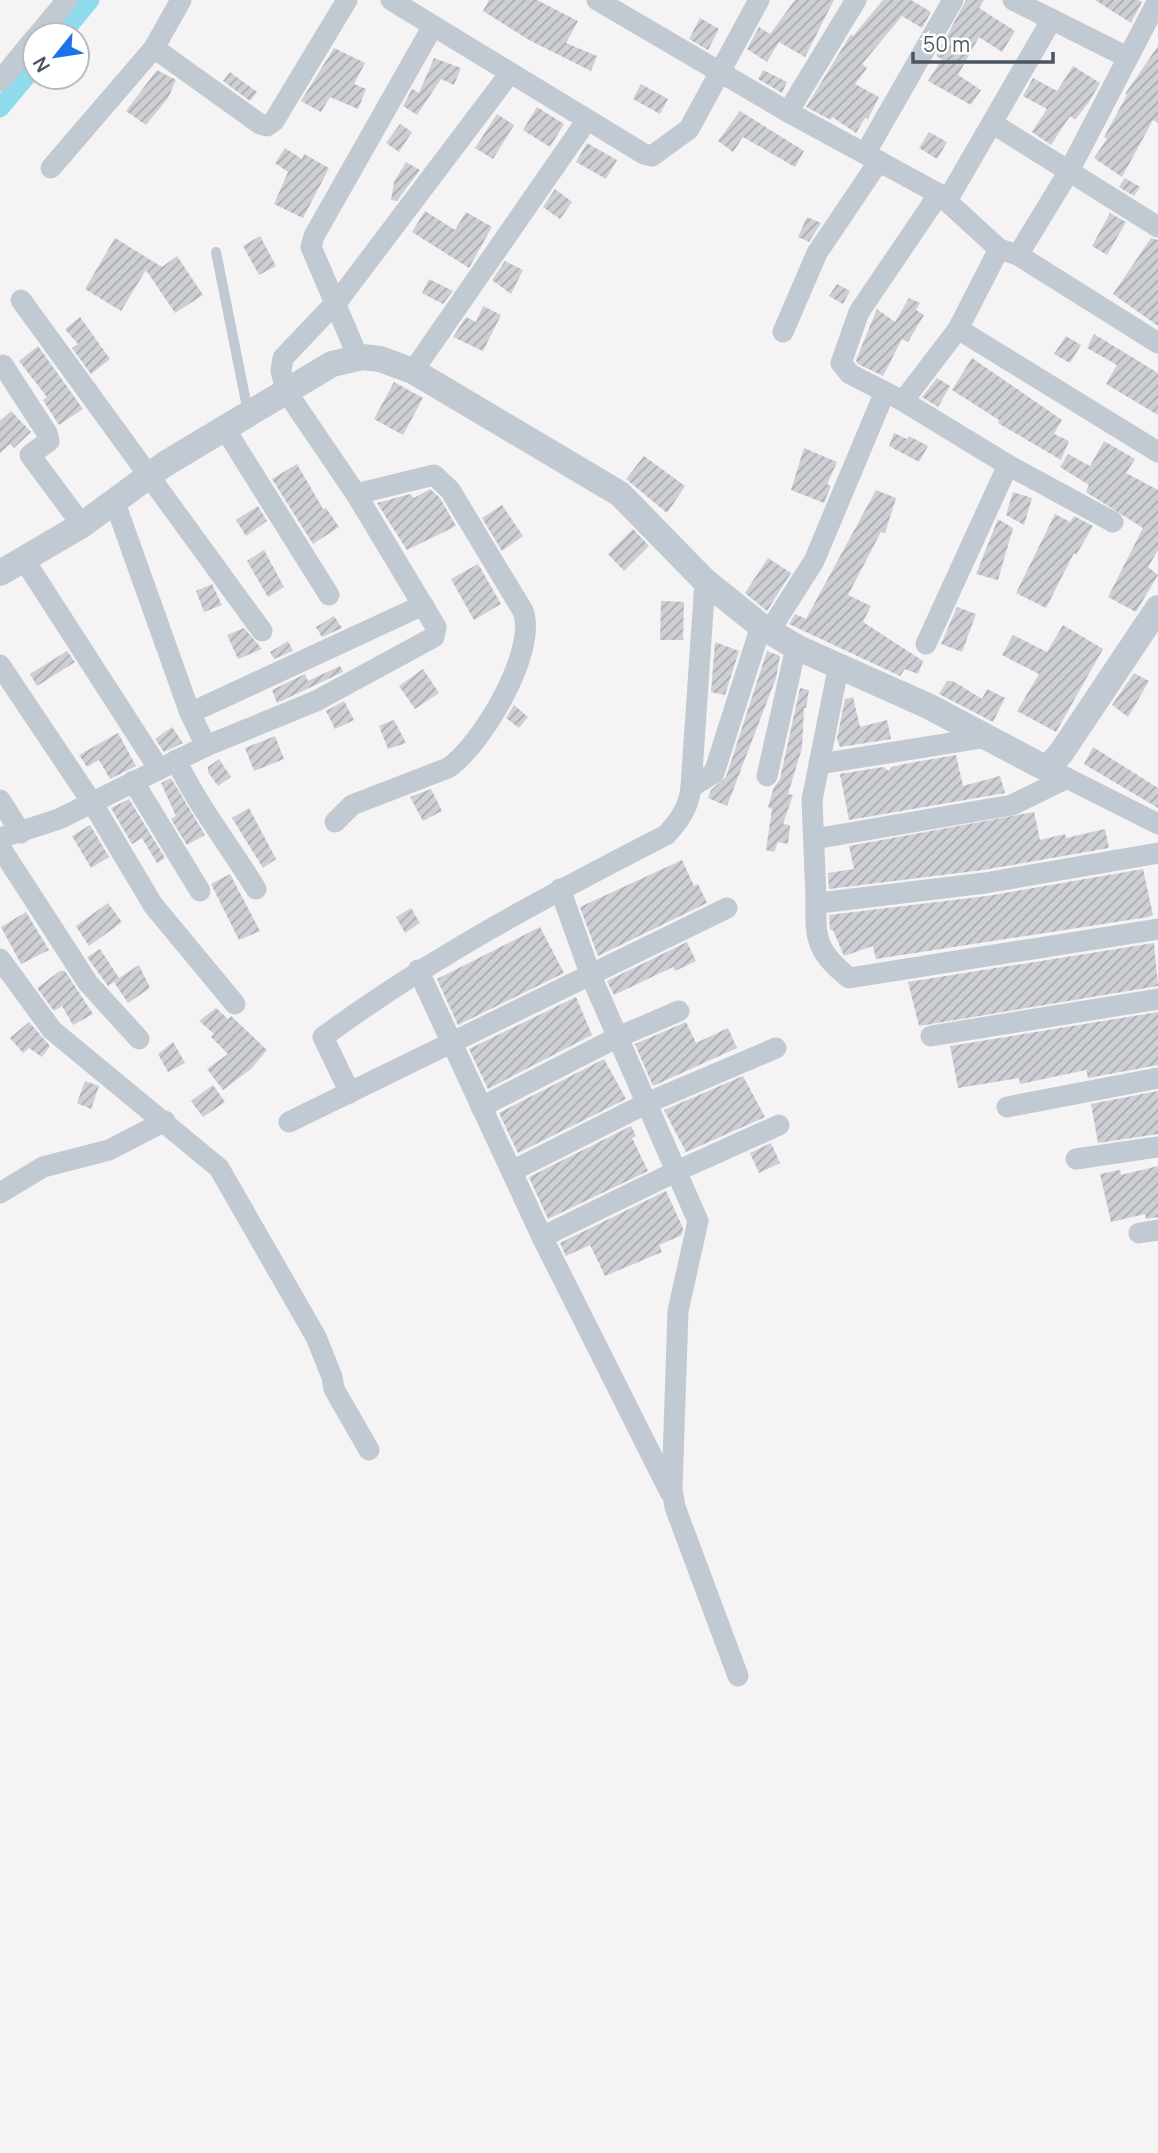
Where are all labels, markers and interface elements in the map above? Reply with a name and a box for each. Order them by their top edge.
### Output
north arrow [21,21,91,91]
scale bar [913,21,1053,65]
text: 50 m [923,30,970,58]
text: N [27,52,56,77]

